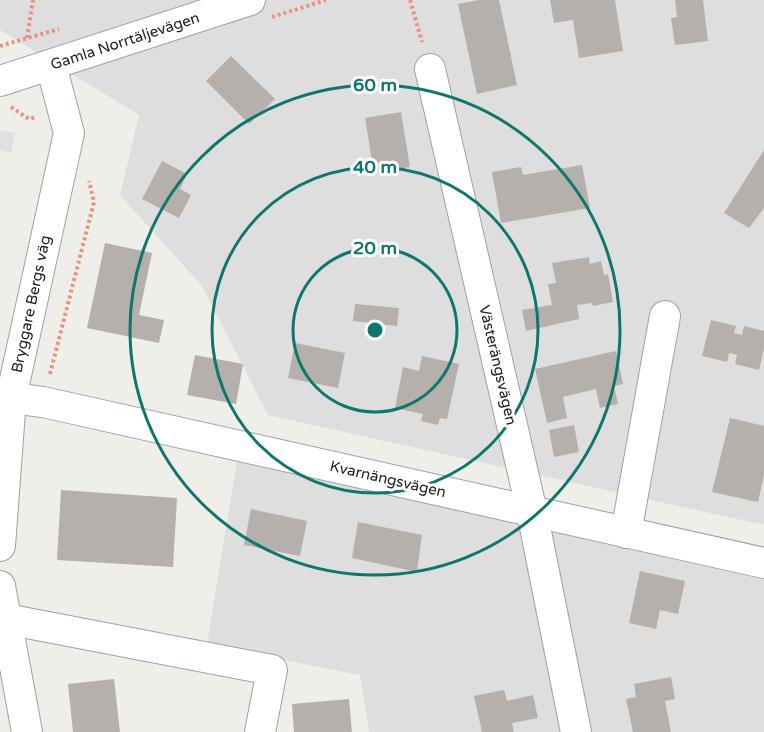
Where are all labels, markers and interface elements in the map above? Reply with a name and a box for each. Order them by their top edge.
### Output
street label: Gamla Norrtäljevägen [48,8,202,74]
text: 60 m [353,74,397,96]
text: 40 m [353,156,397,178]
street label: Bryggare Bergs väg [8,234,54,374]
text: 20 m [353,237,397,259]
street label: Västerängsvägen [475,303,521,427]
centre of rings [365,320,385,340]
street label: Kvarnängsvägen [328,457,448,501]

